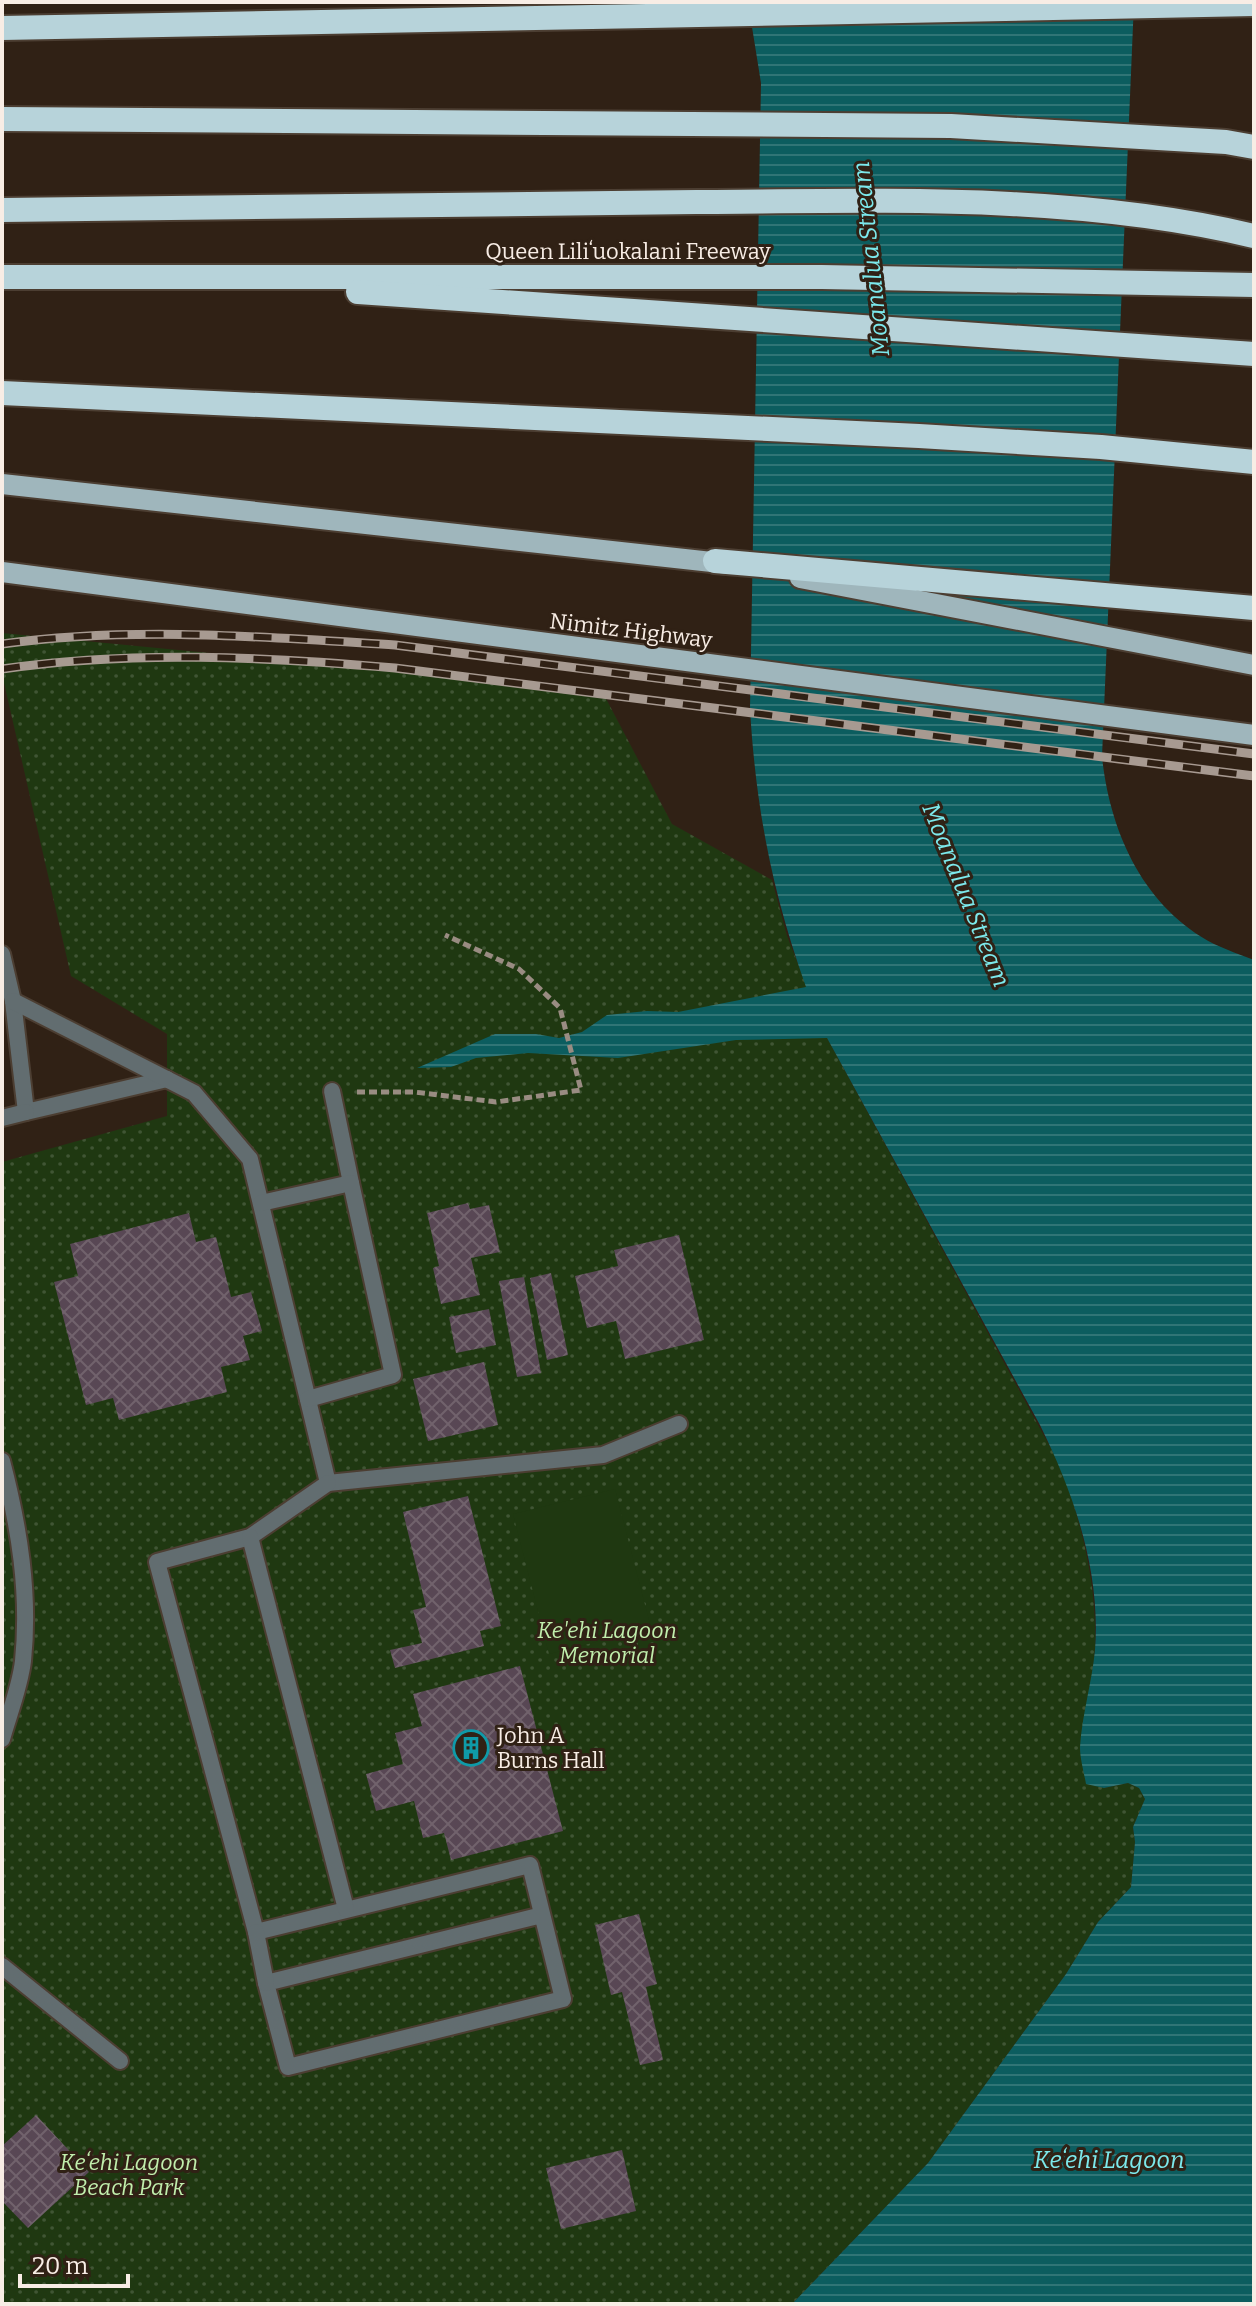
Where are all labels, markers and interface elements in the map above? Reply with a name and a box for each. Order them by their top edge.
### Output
water label: Moanalua Stream [847,160,895,358]
street label: Queen Liliʻuokalani Freeway [485,238,771,265]
street label: Nimitz Highway [548,607,714,654]
water label: Moanalua Stream [916,799,1016,991]
park label: Ke'ehi Lagoon Memorial [537,1617,677,1669]
place label: John A Burns Hall [496,1722,605,1774]
building icon: John A Burns Hall [452,1729,490,1767]
water label: Keʻehi Lagoon [1034,2146,1184,2174]
park label: Keʻehi Lagoon Beach Park [60,2149,198,2201]
scale bar [20,2238,128,2288]
text: 20 m [32,2252,88,2280]

